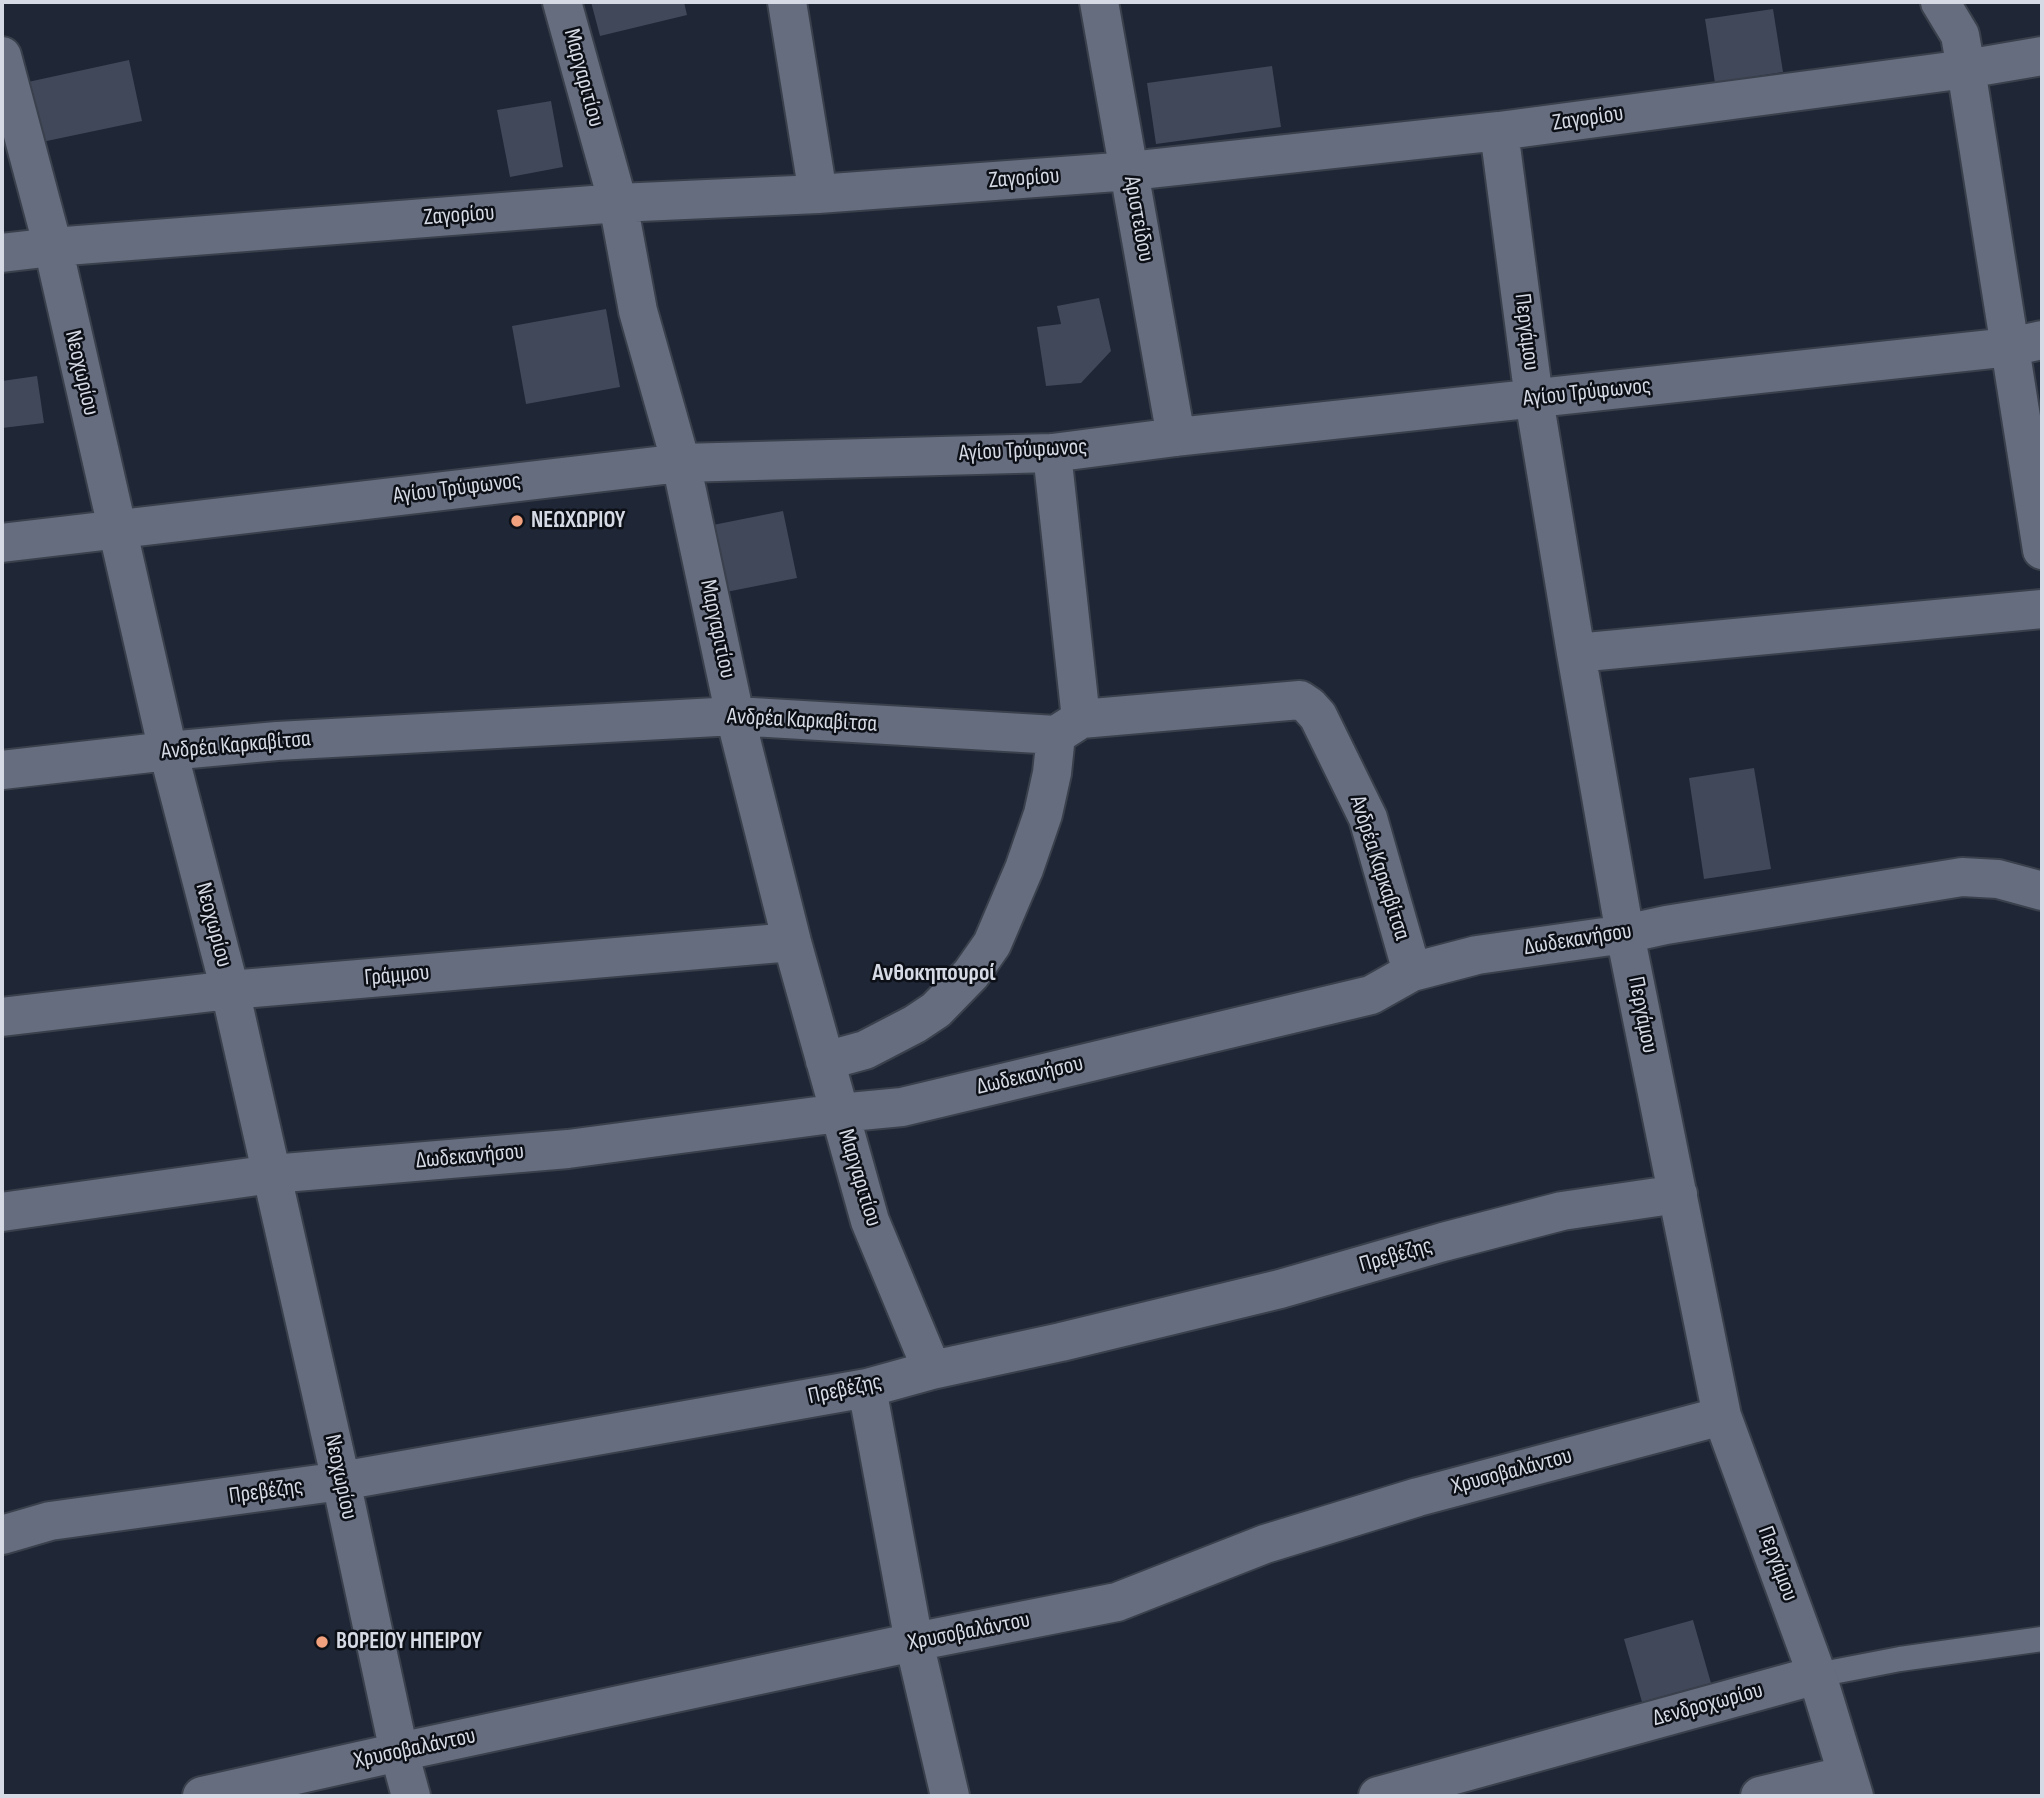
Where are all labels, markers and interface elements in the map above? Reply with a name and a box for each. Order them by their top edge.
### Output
street label: Μαργαριτίου [557,26,609,130]
street label: Ζαγορίου [1551,100,1625,138]
street label: Ζαγορίου [988,163,1060,195]
street label: Αριστείδου [1117,174,1159,264]
street label: Ζαγορίου [423,200,495,232]
street label: Περγάμου [1508,292,1544,372]
street label: Νεοχωρίου [58,328,104,418]
street label: Αγίου Τρύφωνος [1522,373,1652,413]
street label: Αγίου Τρύφωνος [958,434,1088,468]
street label: Αγίου Τρύφωνος [392,467,522,511]
place label: ΝΕΩΧΩΡΙΟΥ [531,507,625,535]
marker: ΝΕΩΧΩΡΙΟΥ [509,513,525,529]
street label: Μαργαριτίου [693,577,741,681]
street label: Ανδρέα Καρκαβίτσα [726,703,878,739]
street label: Ανδρέα Καρκαβίτσα [160,726,312,766]
street label: Ανδρέα Καρκαβίτσα [1343,792,1415,944]
street label: Νεοχωρίου [188,880,238,970]
street label: Δωδεκανήσου [1522,918,1634,962]
street label: Γράμμου [363,959,431,993]
district label: Ανθοκηπουροί [872,960,996,988]
street label: Περγάμου [1621,974,1663,1056]
street label: Δωδεκανήσου [974,1050,1086,1102]
street label: Μαργαριτίου [831,1126,887,1230]
street label: Δωδεκανήσου [415,1139,525,1175]
street label: Πρεβέζης [1356,1232,1436,1280]
street label: Πρεβέζης [806,1369,884,1411]
street label: Νεοχωρίου [318,1432,362,1522]
street label: Χρυσοβαλάντου [1449,1443,1575,1501]
street label: Πρεβέζης [227,1473,305,1511]
street label: Περγάμου [1751,1523,1803,1605]
street label: Χρυσοβαλάντου [906,1607,1032,1657]
place label: ΒΟΡΕΙΟΥ ΗΠΕΙΡΟΥ [336,1628,482,1656]
marker: ΒΟΡΕΙΟΥ ΗΠΕΙΡΟΥ [314,1634,330,1650]
street label: Δενδροχωρίου [1650,1677,1766,1733]
street label: Χρυσοβαλάντου [352,1723,478,1775]

